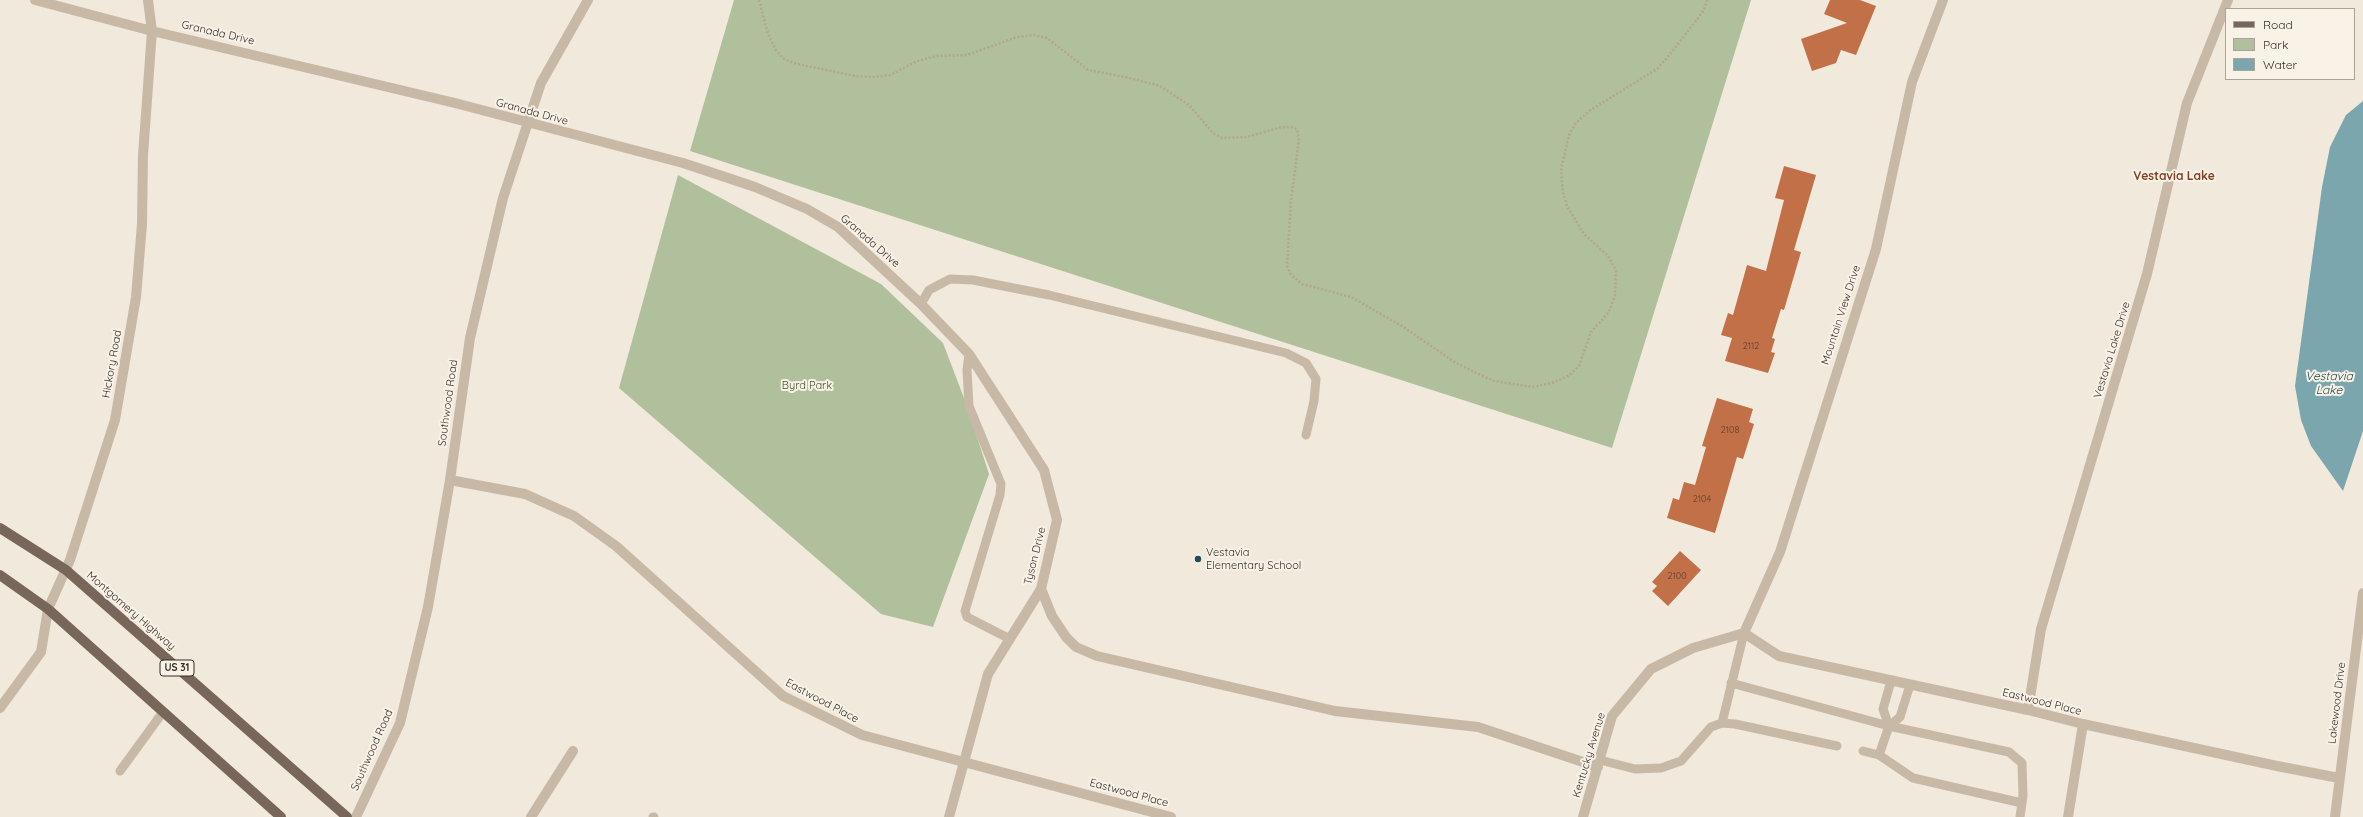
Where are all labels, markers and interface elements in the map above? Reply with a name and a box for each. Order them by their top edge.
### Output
legend [2225,8,2355,80]
text: Road [2263,17,2293,32]
street label: Granada Drive [180,18,256,48]
text: Park [2263,37,2288,52]
text: Water [2263,57,2297,72]
street label: Granada Drive [494,96,570,128]
district label: Vestavia Lake [2133,169,2215,183]
street label: Granada Drive [838,212,902,270]
street label: Mountain View Drive [1819,263,1863,367]
street label: Vestavia Lake Drive [2091,300,2133,400]
street label: Hickory Road [100,329,124,399]
house number: 2112 [1743,341,1759,351]
street label: Southwood Road [435,359,461,447]
water label: Vestavia Lake [2305,369,2353,397]
park label: Byrd Park [782,379,832,393]
house number: 2108 [1721,425,1739,435]
house number: 2104 [1693,494,1711,504]
street label: Tyson Drive [1021,526,1049,586]
place label: Vestavia Elementary School [1206,546,1301,572]
marker: Vestavia Elementary School [1193,554,1203,564]
street label: Montgomery Highway [84,569,178,653]
house number: 2100 [1667,571,1687,581]
road number: US 31 [160,660,194,676]
street label: Lakewood Drive [2325,661,2349,745]
street label: Eastwood Place [783,676,861,726]
street label: Eastwood Place [2001,686,2083,718]
street label: Southwood Road [348,707,396,793]
street label: Kentucky Avenue [1570,711,1608,799]
street label: Eastwood Place [1088,776,1170,810]

